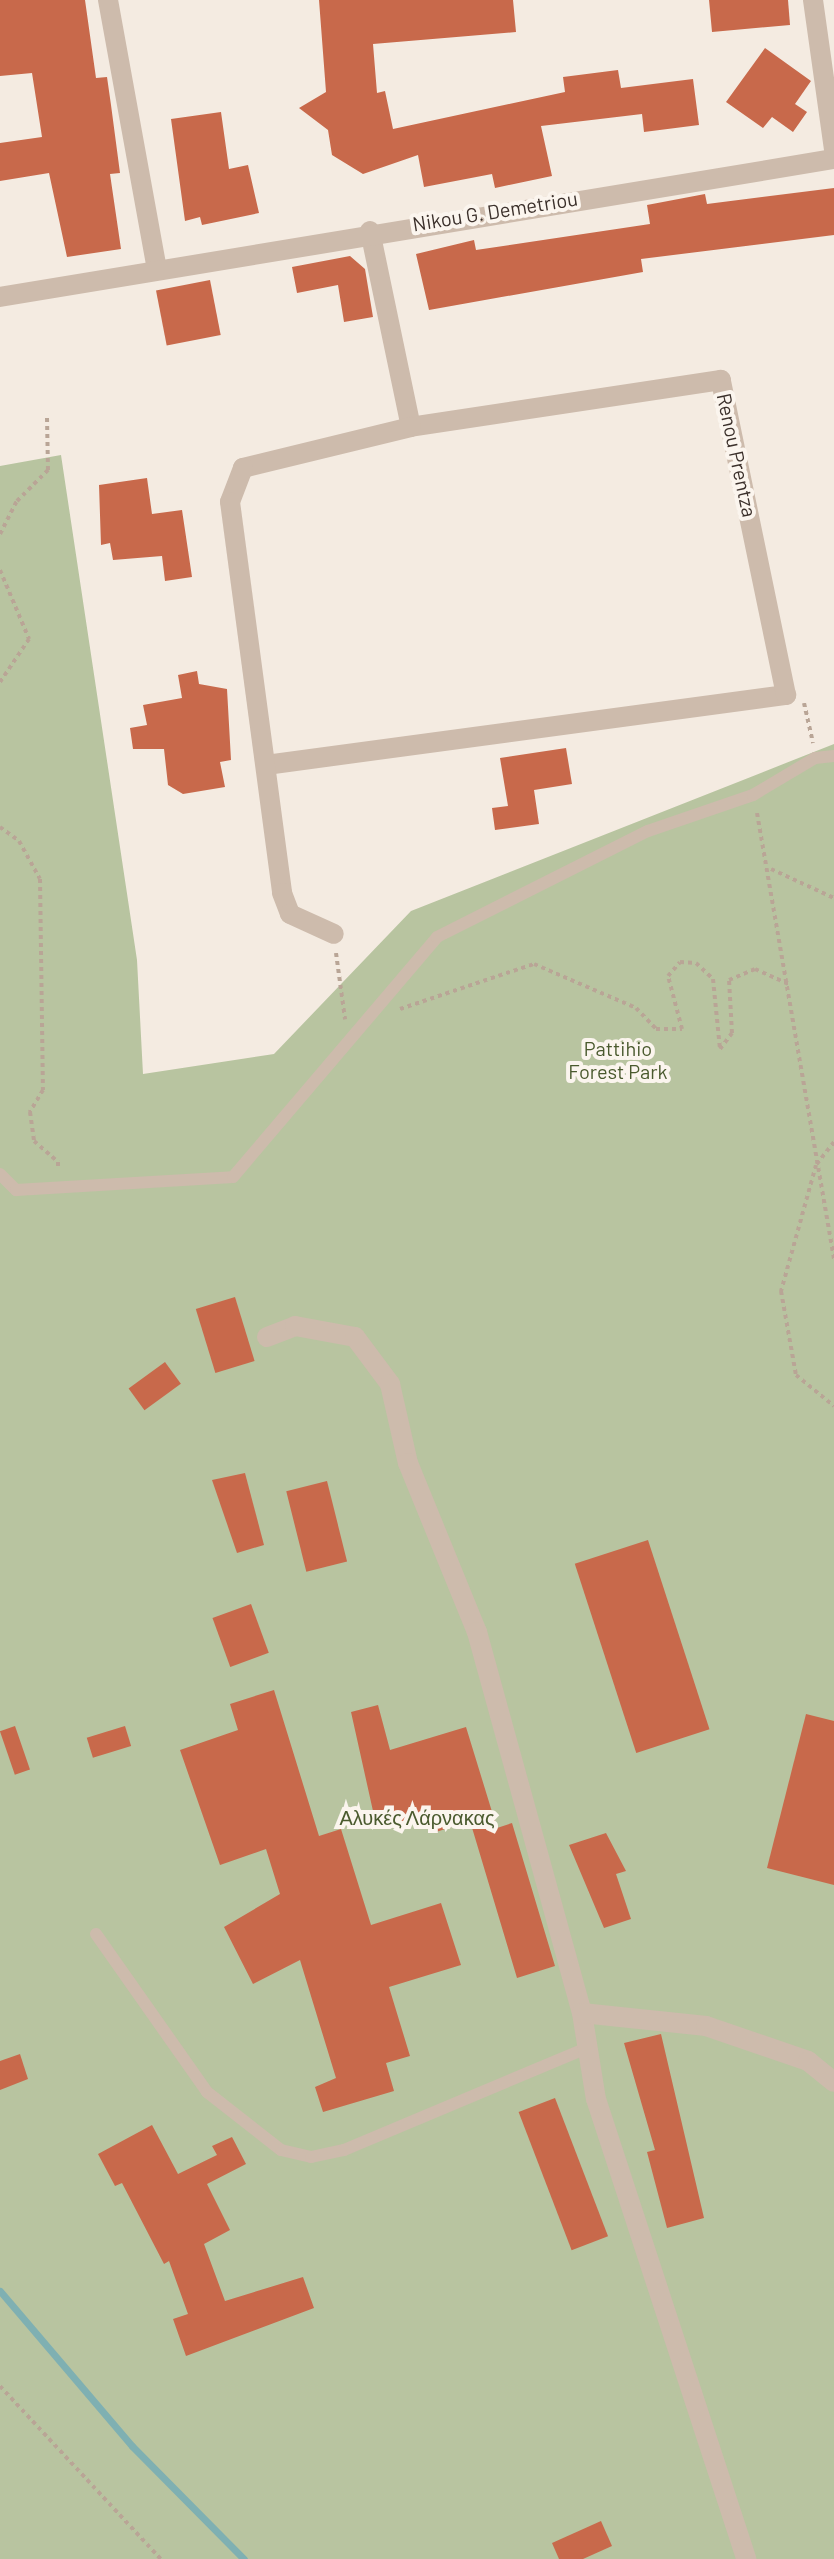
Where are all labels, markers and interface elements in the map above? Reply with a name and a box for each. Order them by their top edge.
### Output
street label: Nikou G. Demetriou [411,186,579,236]
street label: Renou Prentza [712,391,762,519]
park label: Pattihio Forest Park [568,1037,668,1084]
park label: Αλυκές Λάρνακας [339,1805,495,1829]

